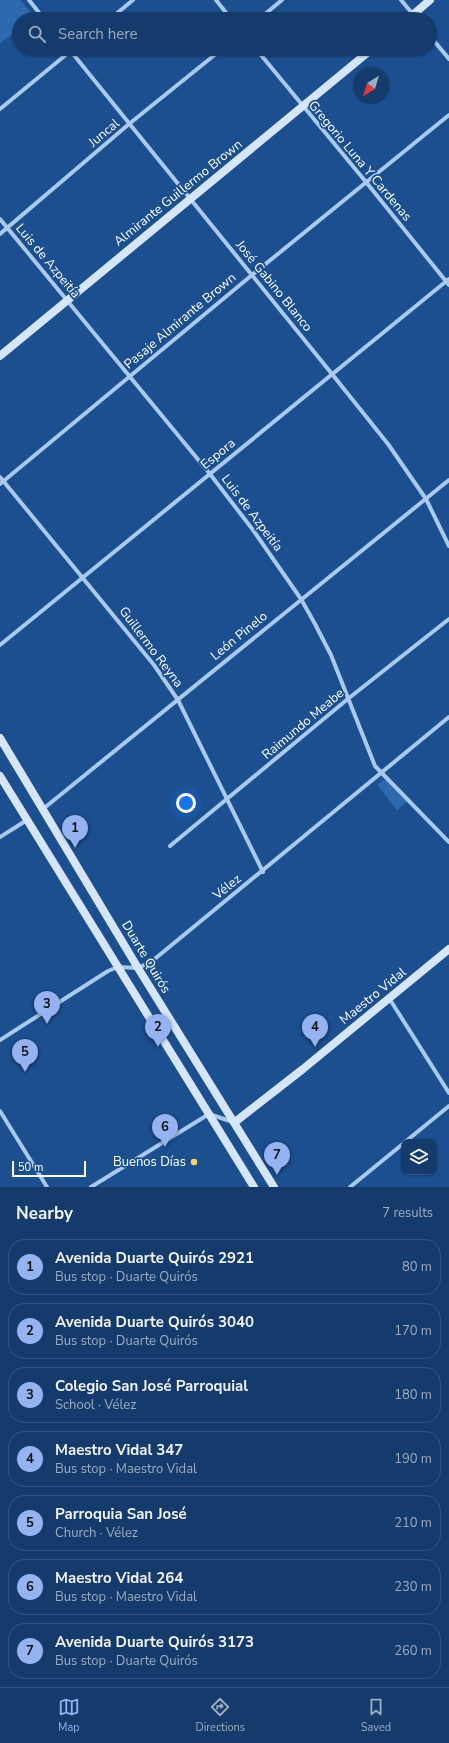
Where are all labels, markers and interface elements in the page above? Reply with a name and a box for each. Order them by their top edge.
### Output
search box [12,12,437,56]
icon: search [26,23,48,45]
text: Search here [58,24,138,44]
north arrow [353,68,389,104]
street label: Gregorio Luna Y Cardenas [304,97,416,225]
street label: Juncal [84,115,124,152]
street label: Almirante Guillermo Brown [110,135,246,251]
street label: Luis de Azpeitía [11,220,85,302]
street label: José Gabino Blanco [231,236,317,336]
street label: Pasaje Almirante Brown [120,269,240,373]
street label: Espora [197,434,239,474]
street label: Luis de Azpeitía [217,471,287,555]
street label: Guillermo Reyna [115,603,187,691]
street label: León Pinelo [207,607,271,665]
street label: Raimundo Meabe [258,684,348,764]
your location [176,793,196,813]
pin: 1 [62,815,88,848]
street label: Vélez [208,870,245,905]
street label: Duarte Quirós [117,917,175,997]
street label: Maestro Vidal [336,963,410,1029]
pin: 3 [34,991,60,1024]
pin: 2 [145,1014,171,1047]
pin: 4 [302,1014,328,1047]
pin: 5 [12,1039,38,1072]
pin: 6 [152,1114,178,1147]
map controls [401,1139,437,1175]
button: layers [401,1139,437,1175]
pin: 7 [264,1142,290,1175]
place label: Buenos Días [113,1153,186,1171]
marker: Buenos Días [189,1157,199,1167]
scale bar [12,1159,86,1178]
text: 50 m [18,1160,43,1175]
text: Nearby [16,1202,73,1225]
text: 7 results [382,1204,433,1222]
text: Avenida Duarte Quirós 2921 [55,1248,254,1268]
text: 1 [26,1258,34,1276]
text: 80 m [402,1258,432,1276]
text: Bus stop · Duarte Quirós [55,1268,198,1286]
text: Avenida Duarte Quirós 3040 [55,1312,254,1332]
text: 2 [26,1322,34,1340]
text: 170 m [394,1322,432,1340]
text: Bus stop · Duarte Quirós [55,1332,198,1350]
text: Colegio San José Parroquial [55,1376,248,1396]
text: 3 [26,1386,34,1404]
text: 180 m [394,1386,432,1404]
text: School · Vélez [55,1396,136,1414]
text: Maestro Vidal 347 [55,1440,183,1460]
text: 4 [26,1450,34,1468]
text: 190 m [394,1450,432,1468]
text: Bus stop · Maestro Vidal [55,1460,197,1478]
text: Parroquia San José [55,1504,187,1524]
text: 5 [26,1514,34,1532]
text: 210 m [394,1514,432,1532]
text: Church · Vélez [55,1524,138,1542]
text: Maestro Vidal 264 [55,1568,183,1588]
text: 6 [26,1578,34,1596]
text: 230 m [394,1578,432,1596]
text: Bus stop · Maestro Vidal [55,1588,197,1606]
text: Avenida Duarte Quirós 3173 [55,1632,254,1652]
text: 7 [26,1642,34,1660]
text: 260 m [394,1642,432,1660]
text: Bus stop · Duarte Quirós [55,1652,198,1670]
tab: Map [58,1696,80,1735]
tab: Directions [196,1696,245,1735]
tab: Saved [361,1696,391,1735]

